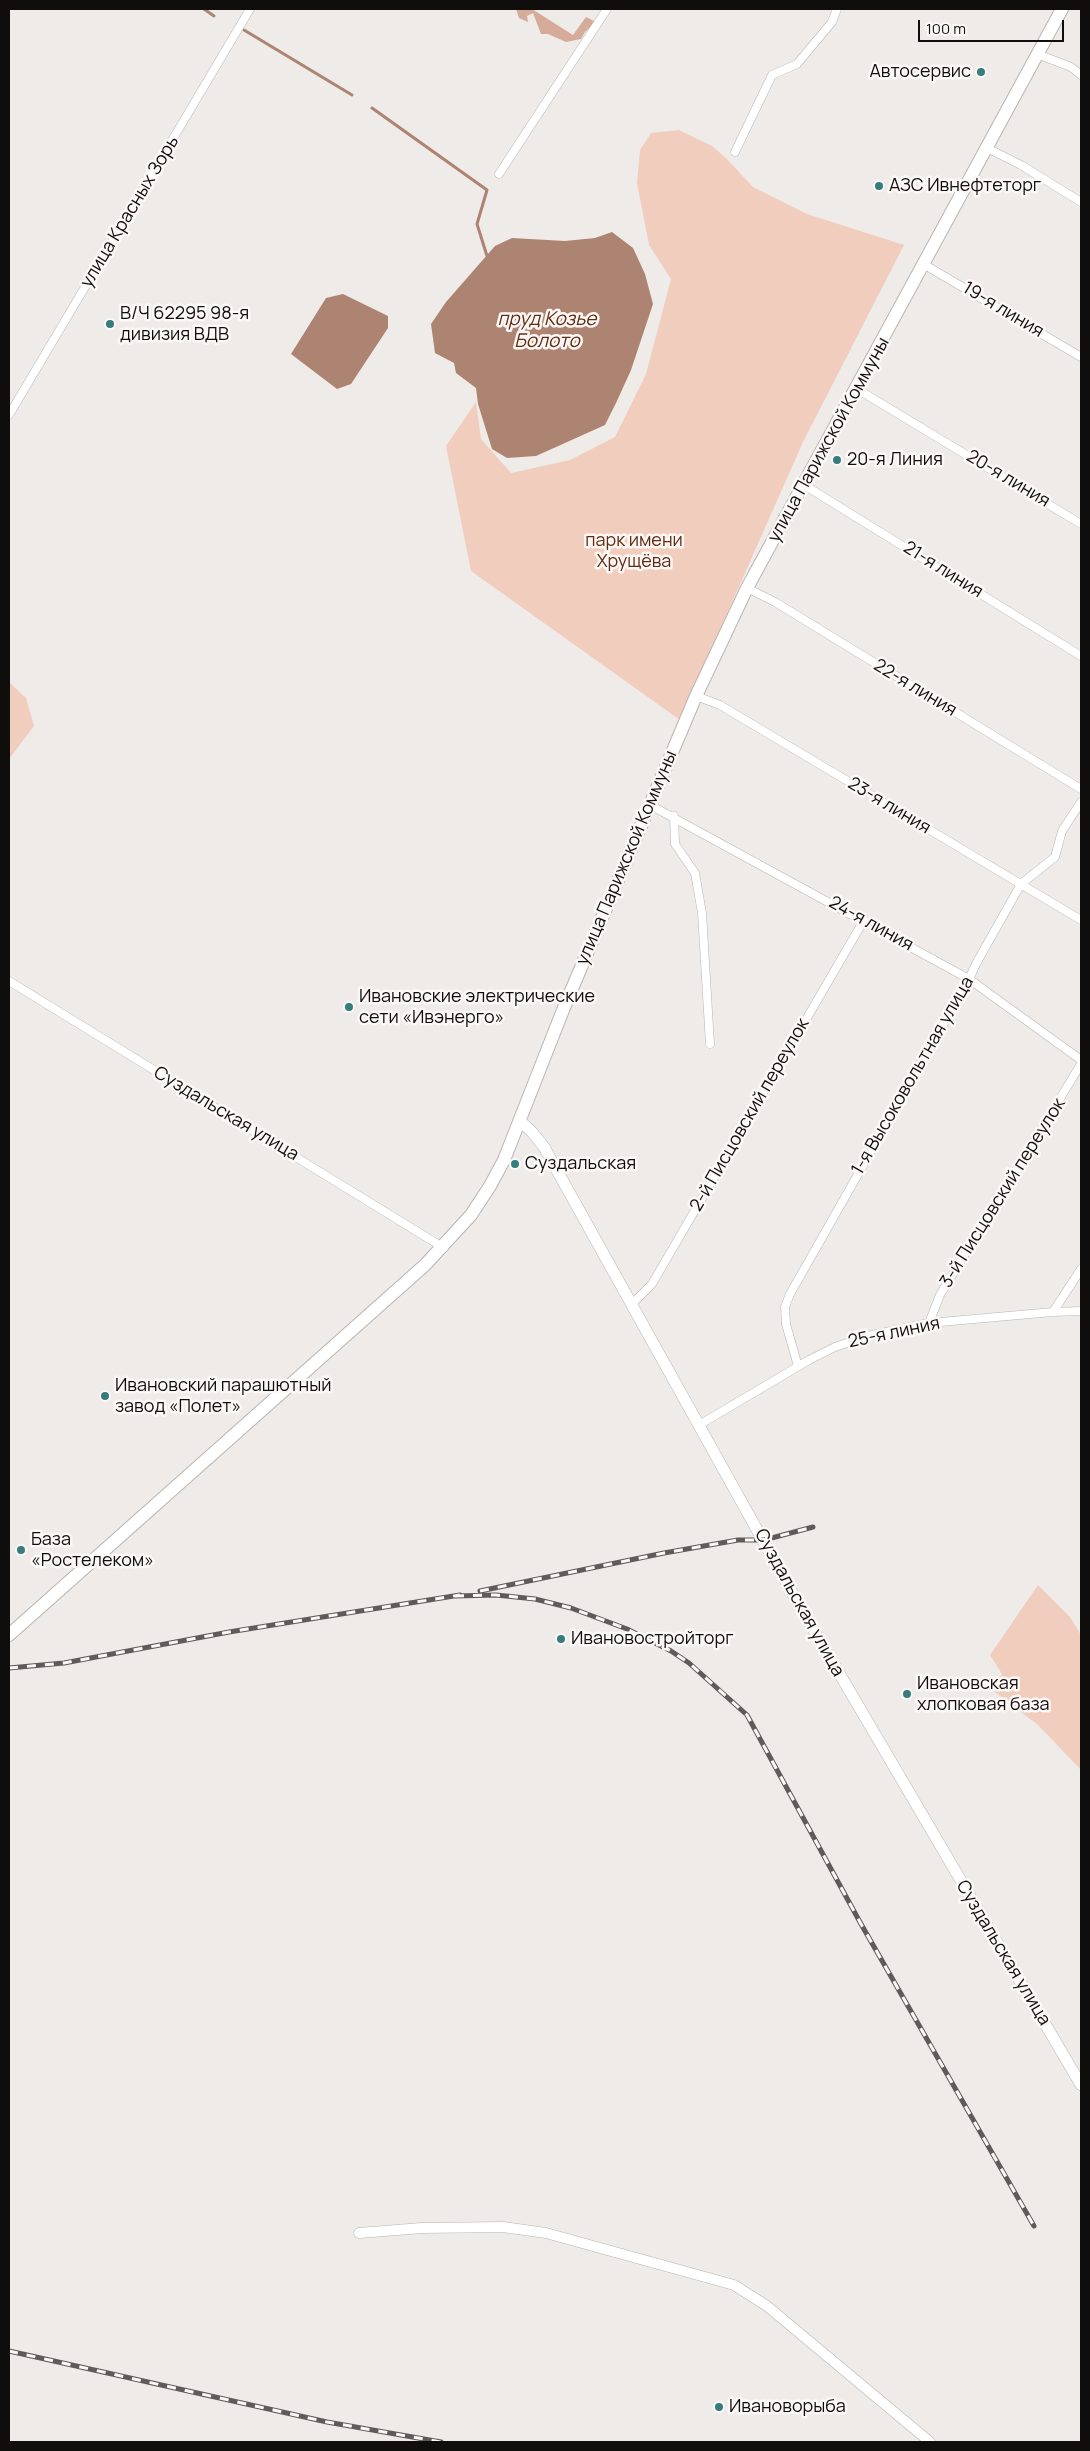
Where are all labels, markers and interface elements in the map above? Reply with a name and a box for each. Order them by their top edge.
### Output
scale bar [920,10,1066,42]
text: 100 m [926,18,966,39]
place label: Автосервис [869,61,971,83]
marker: Автосервис [975,66,987,78]
street label: улица Красных Зорь [76,132,184,292]
place label: АЗС Ивнефтеторг [889,175,1041,197]
marker: АЗС Ивнефтеторг [873,180,885,192]
street label: 19-я линия [959,277,1047,343]
place label: В/Ч 62295 98-я дивизия ВДВ [120,303,249,346]
water label: пруд Козье Болото [498,309,596,353]
marker: В/Ч 62295 98-я дивизия ВДВ [104,318,116,330]
street label: улица Парижской Коммуны [764,334,894,546]
street label: 20-я линия [962,446,1054,512]
place label: 20-я Линия [847,449,943,471]
marker: 20-я Линия [831,454,843,466]
park label: парк имени Хрущёва [585,530,683,572]
street label: 21-я линия [899,537,987,603]
street label: 22-я линия [870,655,960,721]
street label: улица Парижской Коммуны [572,748,682,968]
street label: 23-я линия [844,773,934,839]
street label: 24-я линия [825,892,917,956]
street label: 1-я Высоковольтная улица [847,973,979,1179]
place label: Ивановские электрические сети «Ивэнерго» [359,986,595,1028]
marker: Ивановские электрические сети «Ивэнерго» [343,1001,355,1013]
street label: 2-й Писцовский переулок [686,1015,814,1215]
street label: Суздальская улица [149,1062,303,1166]
street label: 3-й Писцовский переулок [936,1094,1070,1292]
place label: Суздальская [525,1153,636,1175]
marker: Суздальская [509,1158,521,1170]
street label: 25-я линия [846,1313,942,1353]
place label: Ивановский парашютный завод «Полет» [115,1375,331,1418]
marker: Ивановский парашютный завод «Полет» [99,1390,111,1402]
street label: Суздальская улица [749,1525,849,1681]
place label: База «Ростелеком» [31,1529,154,1572]
marker: База «Ростелеком» [15,1544,27,1556]
place label: Ивановостройторг [571,1628,734,1650]
marker: Ивановостройторг [555,1633,567,1645]
place label: Ивановская хлопковая база [917,1673,1050,1716]
marker: Ивановская хлопковая база [901,1688,913,1700]
street label: Суздальская улица [951,1876,1055,2030]
place label: Ивановорыба [729,2396,846,2418]
marker: Ивановорыба [713,2401,725,2413]

